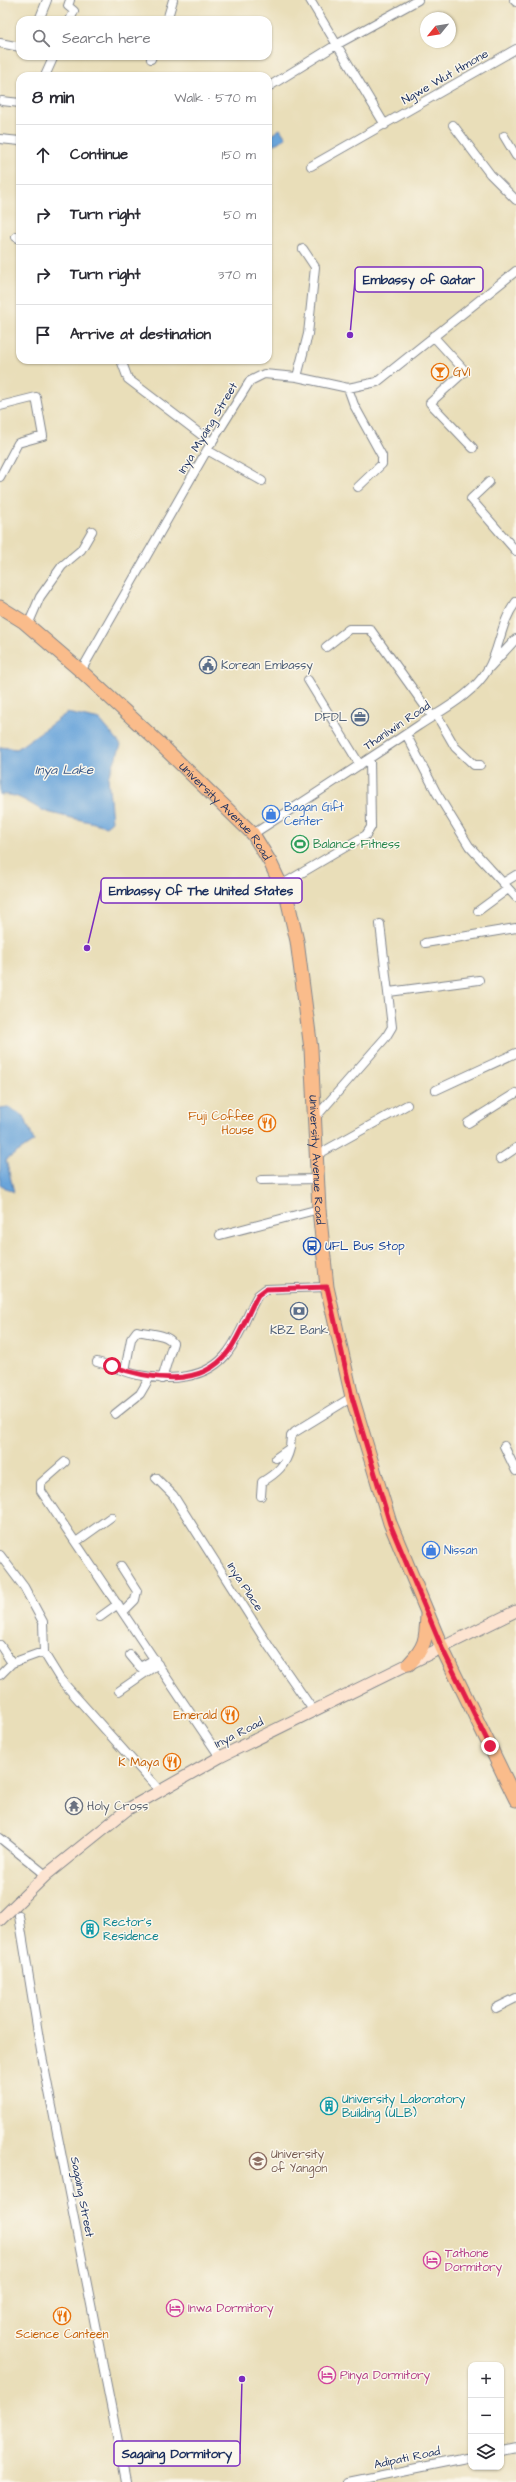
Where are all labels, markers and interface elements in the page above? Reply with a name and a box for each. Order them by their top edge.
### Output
north arrow [420,12,456,48]
search box [16,16,272,60]
icon: search [30,27,52,49]
text: Search here [62,28,151,49]
street label: Ngwe Wut Hmone [398,45,492,110]
text: 8 min [32,86,74,110]
text: Walk · 570 m [174,89,256,107]
icon: ahead [32,144,54,166]
text: Continue [70,144,128,165]
text: 150 m [222,146,256,164]
icon: right [32,204,54,226]
text: Turn right [70,204,141,225]
text: 50 m [223,206,256,224]
icon: right [32,264,54,286]
text: Turn right [70,264,141,285]
text: 370 m [218,266,256,284]
callout: Embassy of Qatar [355,267,483,292]
text: Embassy of Qatar [363,271,476,290]
icon: arrive [32,324,54,346]
text: Arrive at destination [70,324,211,345]
bar icon: GVI [430,362,450,382]
place label: GVI [453,364,471,381]
street label: Inya Myaing Street [174,379,243,477]
public building icon: Korean Embassy [198,655,218,675]
place label: Korean Embassy [221,657,313,675]
street label: Thanlwin Road [360,697,434,755]
office icon: DFDL [350,707,370,727]
place label: DFDL [315,709,348,726]
street label: University Avenue Road [175,758,275,863]
water label: Inya Lake [35,761,94,780]
place label: Bagan Gift Center [284,799,344,830]
shop icon: Bagan Gift Center [261,804,281,824]
sports icon: Balance Fitness [290,834,310,854]
place label: Balance Fitness [313,836,400,853]
callout: Embassy Of The United States [101,878,302,903]
text: Embassy Of The United States [109,882,294,901]
street label: University Avenue Road [305,1095,329,1225]
place label: Fuji Coffee House [188,1108,255,1139]
restaurant icon: Fuji Coffee House [257,1113,277,1133]
bus stop icon: UFL Bus Stop [302,1236,322,1256]
place label: UFL Bus Stop [325,1238,405,1255]
bank icon: KBZ Bank [289,1301,309,1321]
place label: KBZ Bank [270,1322,329,1339]
route start [103,1357,121,1375]
shop icon: Nissan [421,1540,441,1560]
place label: Nissan [444,1542,478,1559]
street label: Inya Place [222,1559,267,1616]
restaurant icon: Emerald [220,1705,240,1725]
place label: Emerald [173,1707,217,1724]
street label: Inya Road [212,1713,267,1753]
route end [481,1737,499,1755]
restaurant icon: K Maya [162,1752,182,1772]
place label: K Maya [118,1754,159,1772]
temple icon: Holy Cross [64,1796,84,1816]
place label: Holy Cross [87,1798,148,1816]
place label: Rector's Residence [103,1914,159,1945]
building icon: Rector's Residence [80,1919,100,1939]
place label: University Laboratory Building (ULB) [342,2091,466,2123]
building icon: University Laboratory Building (ULB) [319,2096,339,2116]
place label: University of Yangon [271,2146,327,2178]
school or university icon: University of Yangon [248,2151,268,2171]
street label: Sagaing Street [65,2155,98,2239]
place label: Tathone Dormitory [445,2245,503,2277]
hotel icon: Tathone Dormitory [422,2250,442,2270]
hotel icon: Inwa Dormitory [165,2298,185,2318]
place label: Inwa Dormitory [188,2300,274,2318]
restaurant icon: Science Canteen [52,2306,72,2326]
place label: Science Canteen [16,2326,108,2343]
map controls [468,2362,504,2470]
button: + [468,2362,504,2398]
hotel icon: Pinya Dormitory [317,2365,337,2385]
place label: Pinya Dormitory [340,2367,430,2385]
button: − [468,2398,504,2434]
button: layers [468,2434,504,2470]
callout: Sagaing Dormitory [114,2441,240,2466]
street label: Adipati Road [372,2443,442,2473]
text: Sagaing Dormitory [121,2445,233,2465]

